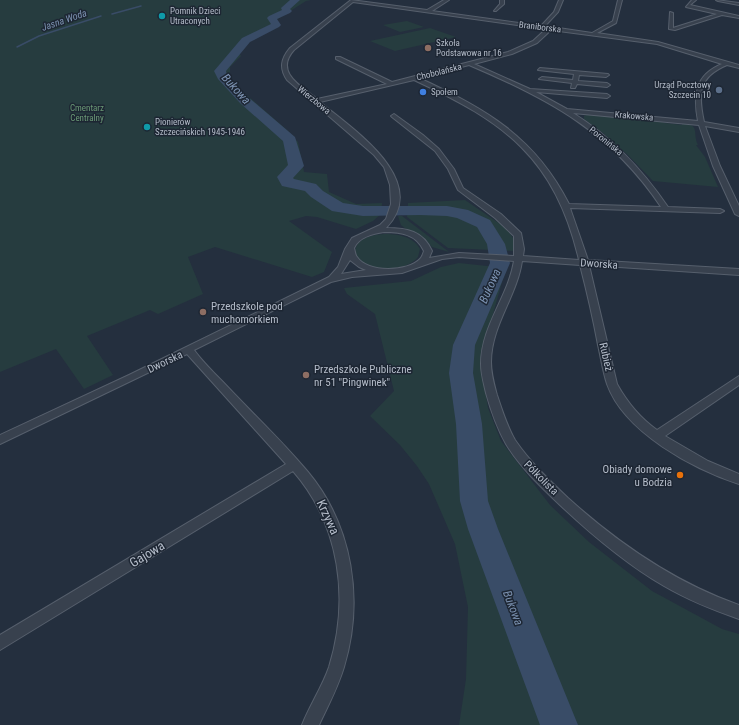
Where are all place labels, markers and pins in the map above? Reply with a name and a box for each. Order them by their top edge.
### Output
place label: Pomnik Dzieci Utraconych [170,6,220,26]
marker: Pomnik Dzieci Utraconych [157,11,167,21]
place label: Szkoła Podstawowa nr 16 [436,38,502,58]
marker: Szkoła Podstawowa nr 16 [423,43,433,53]
place label: Urząd Pocztowy Szczecin 10 [654,80,711,100]
marker: Urząd Pocztowy Szczecin 10 [714,85,724,95]
marker: Społem [418,87,428,97]
place label: Społem [431,87,458,97]
place label: Pionierów Szczecińskich 1945-1946 [155,117,245,137]
marker: Pionierów Szczecińskich 1945-1946 [142,122,152,132]
place label: Przedszkole pod muchomorkiem [211,300,283,326]
marker: Przedszkole pod muchomorkiem [198,307,208,317]
place label: Przedszkole Publiczne nr 51 "Pingwinek" [314,363,412,389]
marker: Przedszkole Publiczne nr 51 "Pingwinek" [301,370,311,380]
place label: Obiady domowe u Bodzia [603,463,672,489]
marker: Obiady domowe u Bodzia [675,470,685,480]

